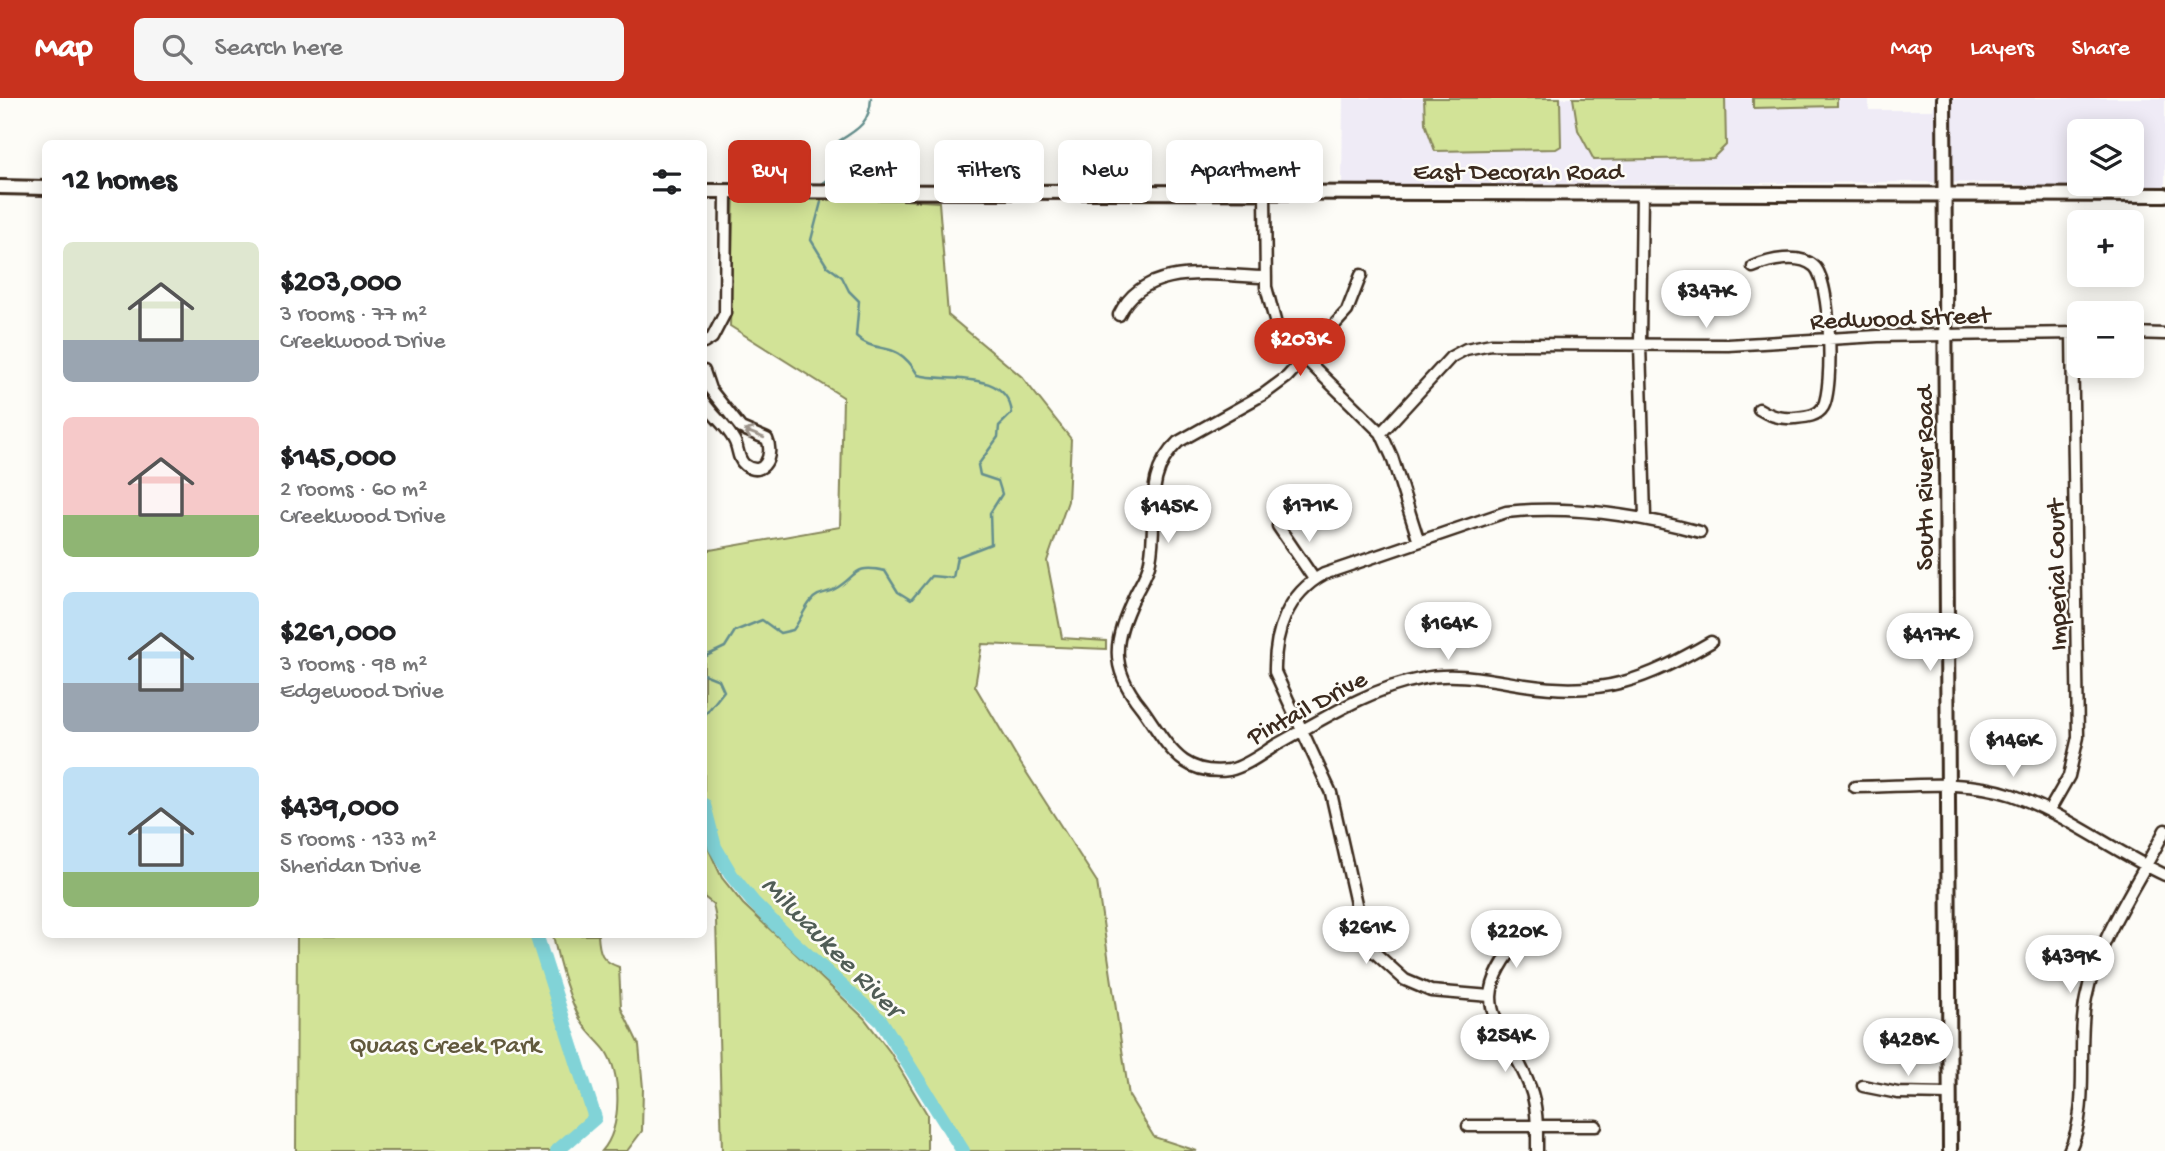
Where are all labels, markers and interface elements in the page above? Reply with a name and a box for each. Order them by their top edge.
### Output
search box [134,18,624,81]
text: Map [35,30,92,68]
icon: search [158,30,196,68]
text: Search here [214,34,343,65]
text: Map [1890,35,1932,64]
text: Layers [1970,35,2034,64]
text: Share [2072,35,2130,64]
map controls [2067,119,2144,378]
button: layers [2067,119,2144,196]
chip: Buy [728,140,811,203]
chip: Rent [825,140,920,203]
chip: Filters [934,140,1044,203]
chip: New [1058,140,1152,203]
chip: Apartment [1166,140,1323,203]
street label: East Decorah Road [1413,159,1625,190]
icon: filters [648,163,686,201]
text: 12 homes [63,165,176,200]
button: + [2067,210,2144,287]
text: $203,000 [280,267,401,302]
icon: home [119,270,203,354]
pin: $347K [1657,271,1755,330]
text: $347K [1677,279,1735,306]
button: − [2067,301,2144,378]
text: 3 rooms · 77 m² [280,302,427,329]
street label: Redwood Street [1810,302,1993,339]
pin: $203K [1251,318,1349,378]
text: $203K [1270,327,1330,354]
text: Creekwood Drive [280,329,445,356]
street label: South River Road [1912,384,1943,570]
one-way arrow [744,426,765,439]
text: $145,000 [280,442,396,477]
icon: home [119,445,203,529]
text: 2 rooms · 60 m² [280,477,427,504]
pin: $171K [1260,484,1358,544]
pin: $145K [1119,486,1217,545]
text: $171K [1282,493,1336,520]
text: $145K [1140,494,1196,521]
street label: Imperial Court [2043,496,2076,651]
text: Creekwood Drive [280,504,445,531]
pin: $164K [1399,602,1497,662]
text: $164K [1421,611,1475,638]
pin: $417K [1881,614,1979,673]
text: $261,000 [280,617,396,652]
icon: home [119,620,203,704]
text: $417K [1902,622,1958,649]
text: 3 rooms · 98 m² [280,652,427,679]
street label: Pintail Drive [1242,665,1374,755]
text: Edgewood Drive [280,679,444,706]
pin: $146K [1964,720,2062,779]
text: $146K [1986,728,2040,755]
text: $439,000 [280,792,399,827]
icon: home [119,795,203,879]
text: 5 rooms · 133 m² [280,827,437,854]
text: Sheridan Drive [280,854,421,881]
water label: Milwaukee River [753,870,912,1030]
pin: $261K [1317,906,1415,966]
pin: $220K [1467,910,1565,970]
text: $261K [1338,915,1394,942]
text: $220K [1487,919,1545,946]
pin: $439K [2021,936,2119,995]
text: $439K [2041,944,2099,971]
pin: $254K [1456,1014,1554,1074]
pin: $428K [1859,1018,1957,1078]
text: $254K [1476,1023,1534,1050]
text: $428K [1879,1027,1937,1054]
park label: Quaas Creek Park [349,1032,543,1063]

